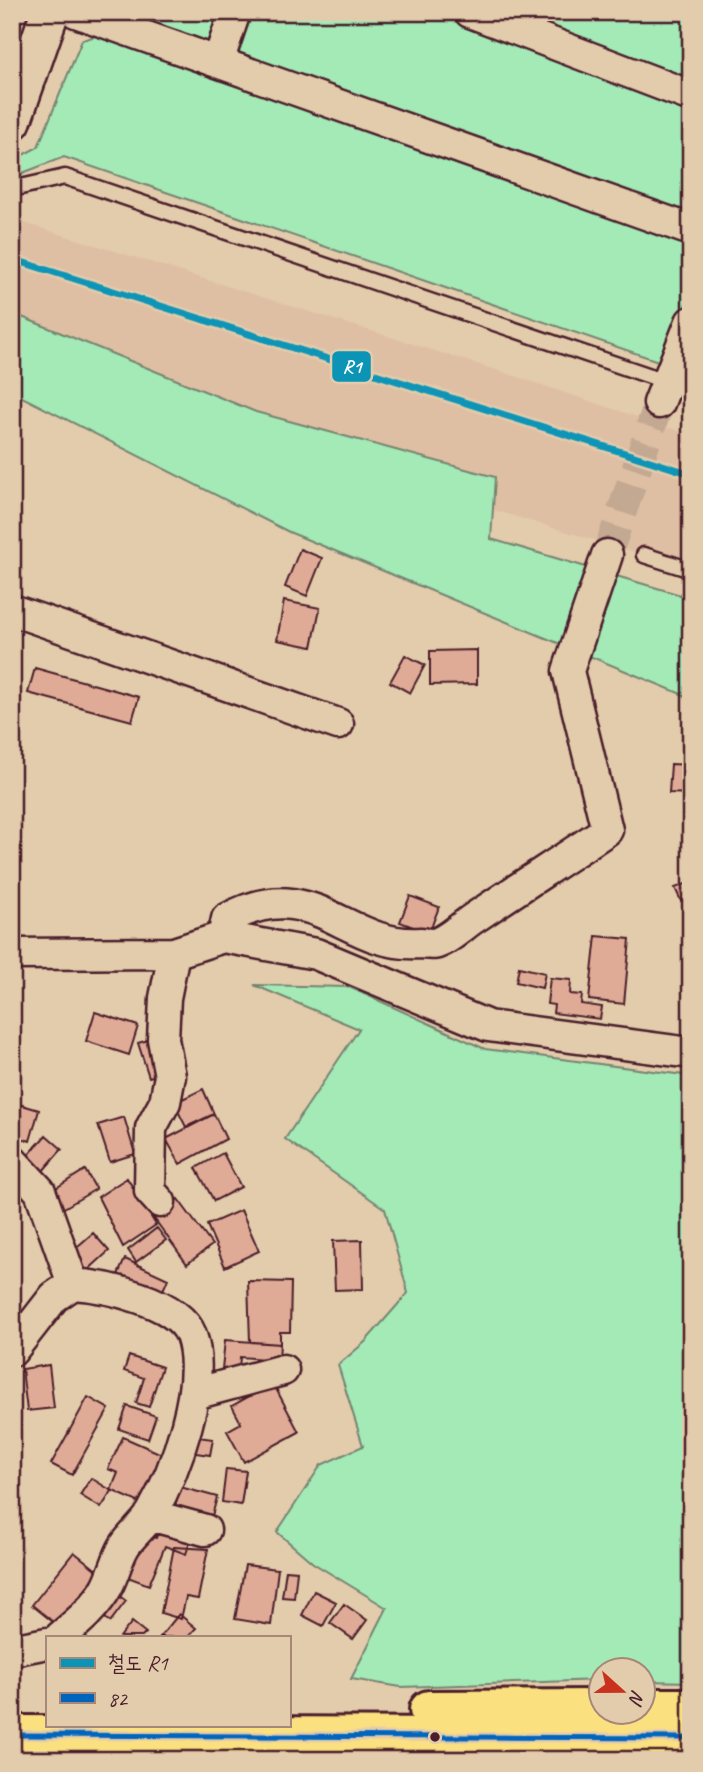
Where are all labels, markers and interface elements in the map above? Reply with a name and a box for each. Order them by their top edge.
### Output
line badge: R1 [331,350,372,383]
text: R1 [343,355,364,379]
legend [46,1636,290,1726]
text: 철도 R1 [108,1650,169,1676]
north arrow [588,1656,658,1726]
text: 82 [108,1686,128,1712]
text: N [622,1687,650,1710]
unlabelled marker [428,1730,442,1744]

